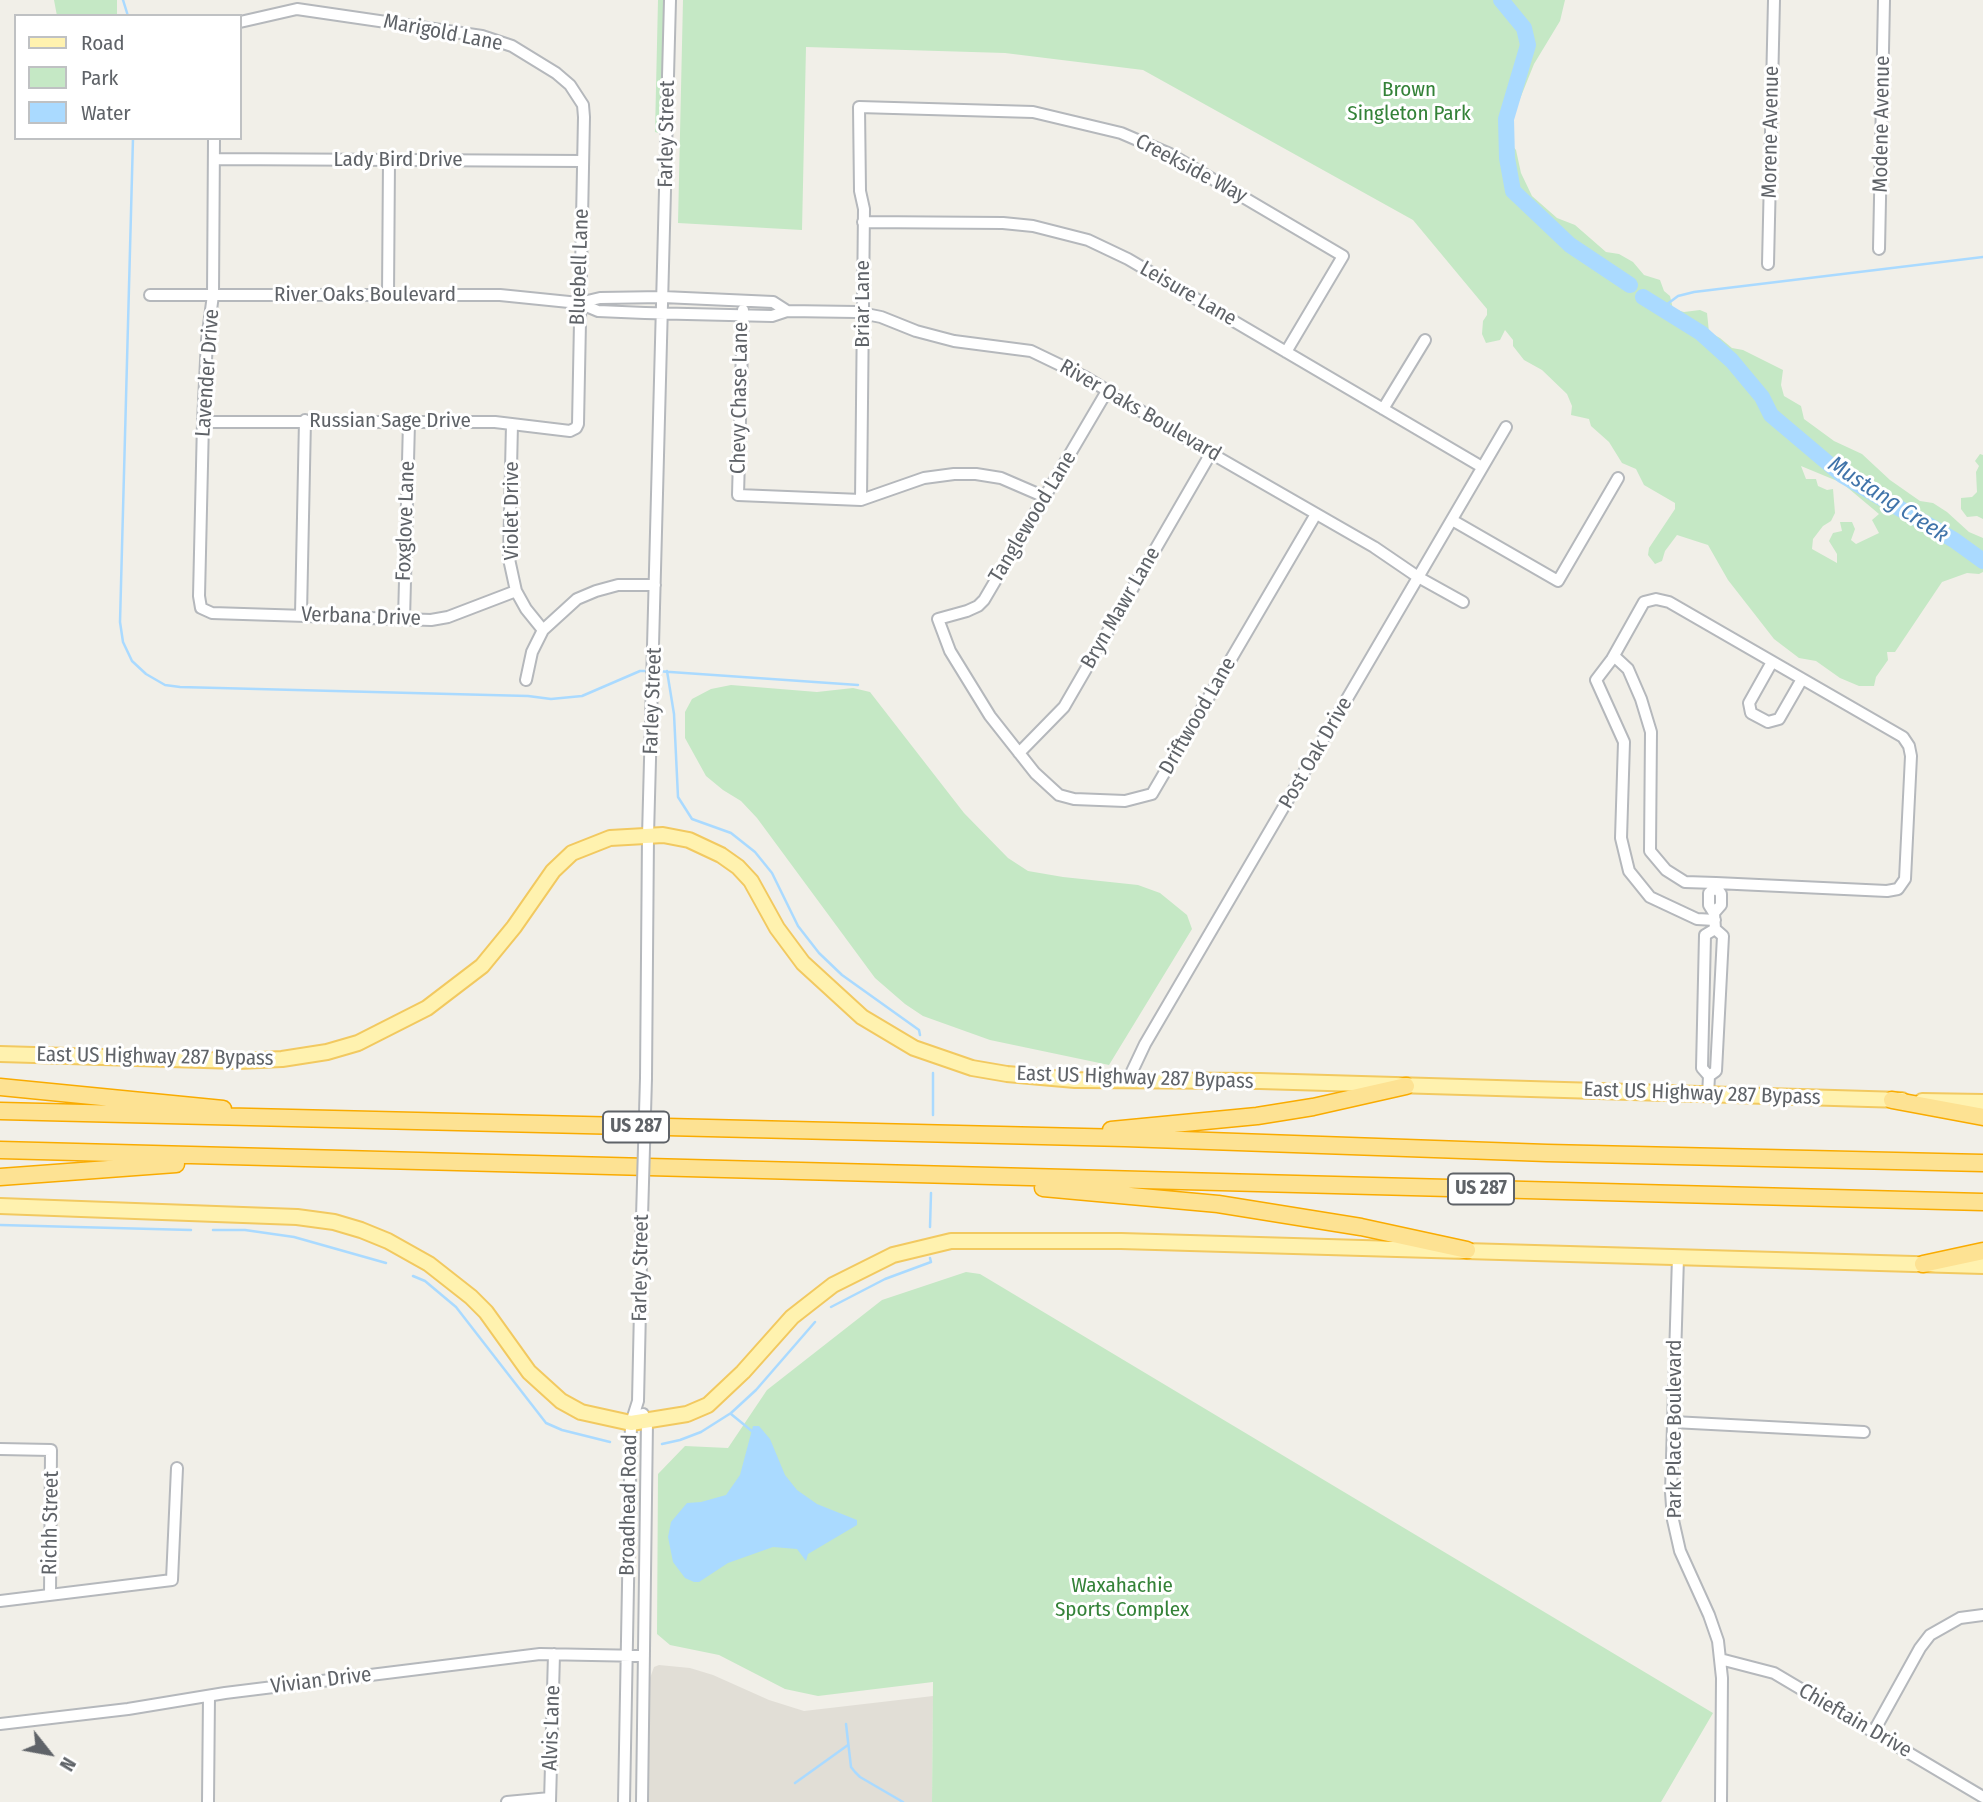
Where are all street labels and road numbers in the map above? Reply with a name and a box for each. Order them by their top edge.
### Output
street label: Marigold Lane [381,9,505,57]
street label: Modene Avenue [1868,55,1896,193]
street label: Morene Avenue [1757,66,1785,198]
street label: Farley Street [653,80,681,188]
street label: Creekside Way [1131,129,1251,209]
street label: Lady Bird Drive [333,147,463,173]
street label: Bluebell Lane [565,208,595,326]
street label: Leisure Lane [1135,256,1241,332]
street label: Briar Lane [850,260,876,348]
street label: River Oaks Boulevard [274,282,456,308]
street label: Lavender Drive [191,308,225,438]
street label: Chevy Chase Lane [726,322,754,474]
street label: River Oaks Boulevard [1055,355,1225,467]
street label: Russian Sage Drive [309,408,471,434]
street label: Tanglewood Lane [984,447,1082,587]
street label: Foxglove Lane [391,461,421,581]
street label: Violet Drive [499,461,525,561]
street label: Bryn Mawr Lane [1076,543,1166,673]
street label: Verbana Drive [301,602,421,632]
street label: Farley Street [639,647,667,755]
street label: Driftwood Lane [1154,653,1242,779]
street label: Post Oak Drive [1274,693,1358,813]
street label: East US Highway 287 Bypass [36,1042,274,1072]
street label: East US Highway 287 Bypass [1016,1061,1254,1095]
street label: East US Highway 287 Bypass [1583,1077,1821,1111]
road number: US 287 [603,1112,669,1142]
road number: US 287 [1448,1174,1514,1204]
street label: Farley Street [627,1214,655,1322]
street label: Park Place Boulevard [1662,1339,1688,1519]
street label: Broadhead Road [615,1434,643,1576]
street label: Richh Street [37,1471,65,1575]
street label: Vivian Drive [269,1662,373,1700]
street label: Chieftain Drive [1794,1678,1916,1764]
street label: Alvis Lane [538,1685,566,1771]

